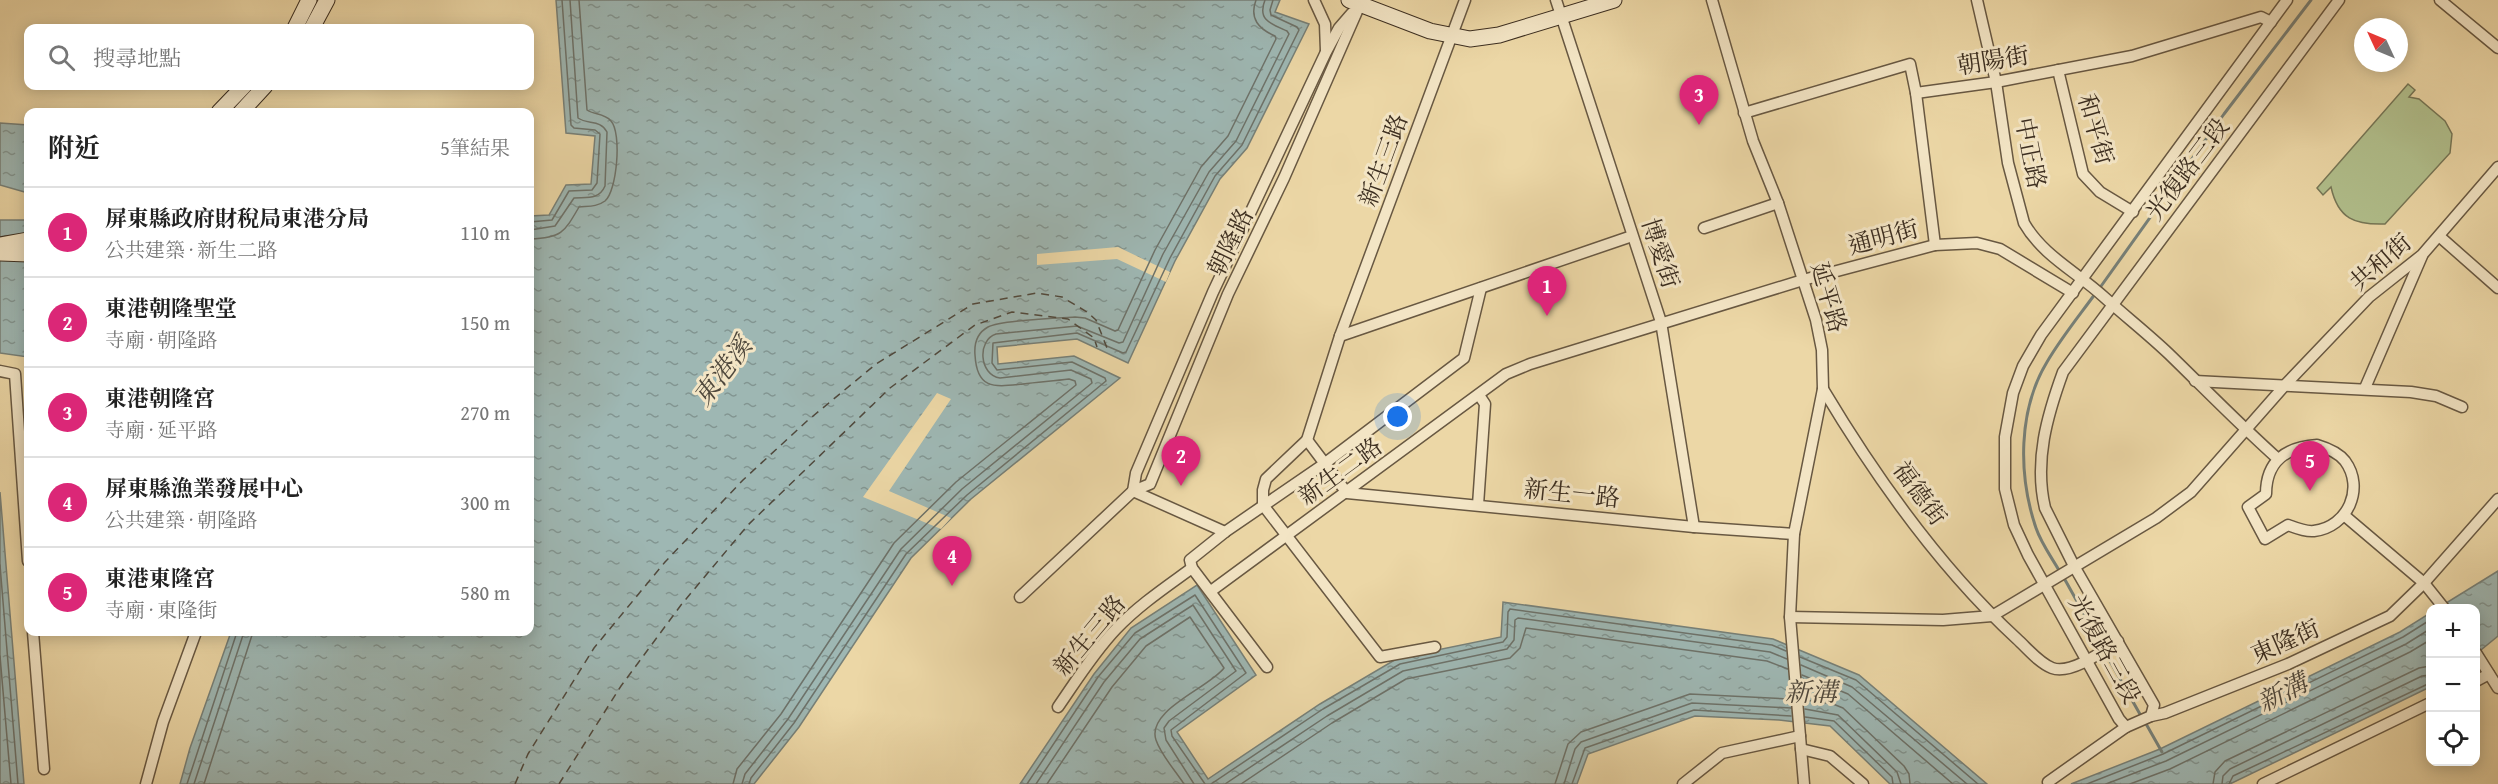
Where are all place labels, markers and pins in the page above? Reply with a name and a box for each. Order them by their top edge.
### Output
pin: 3 [1680,76,1718,125]
pin: 1 [1528,266,1566,316]
pin: 2 [1162,436,1200,486]
pin: 5 [2290,442,2330,491]
pin: 4 [932,536,972,586]

